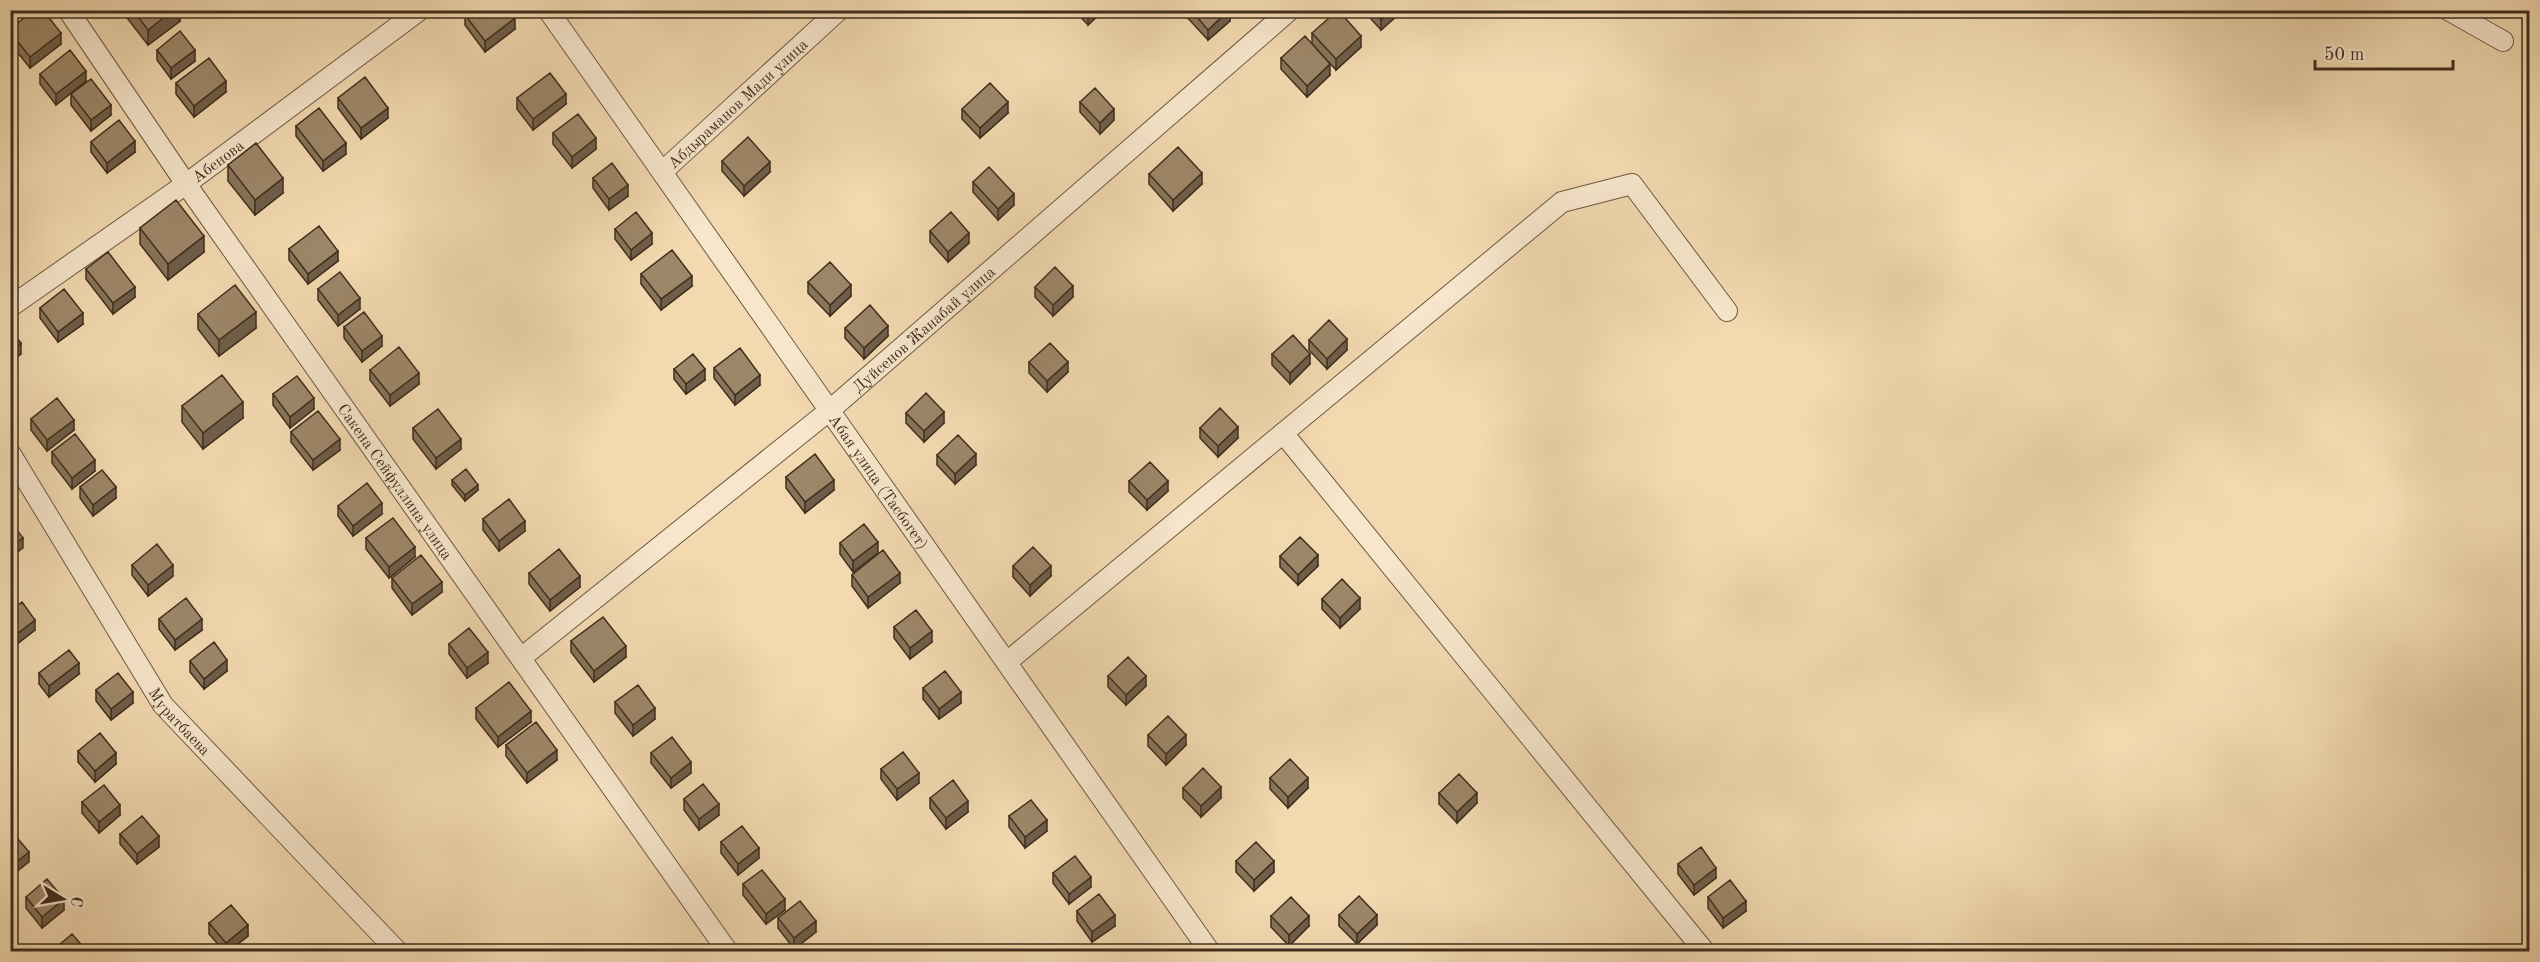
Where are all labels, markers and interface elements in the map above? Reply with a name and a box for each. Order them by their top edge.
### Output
scale bar [2315,33,2453,71]
street label: Абдыраманов Мади улица [666,37,812,172]
text: 50 m [2324,46,2364,64]
street label: Абенова [190,138,248,186]
street label: Дуйсенов Жанабай улица [850,264,999,396]
street label: Сакена Сейфуллина улица [334,401,455,563]
street label: Абая улица (Тасбогет) [825,412,931,553]
street label: Муратбаева [145,686,213,759]
north arrow [33,869,93,929]
text: С [67,895,85,908]

